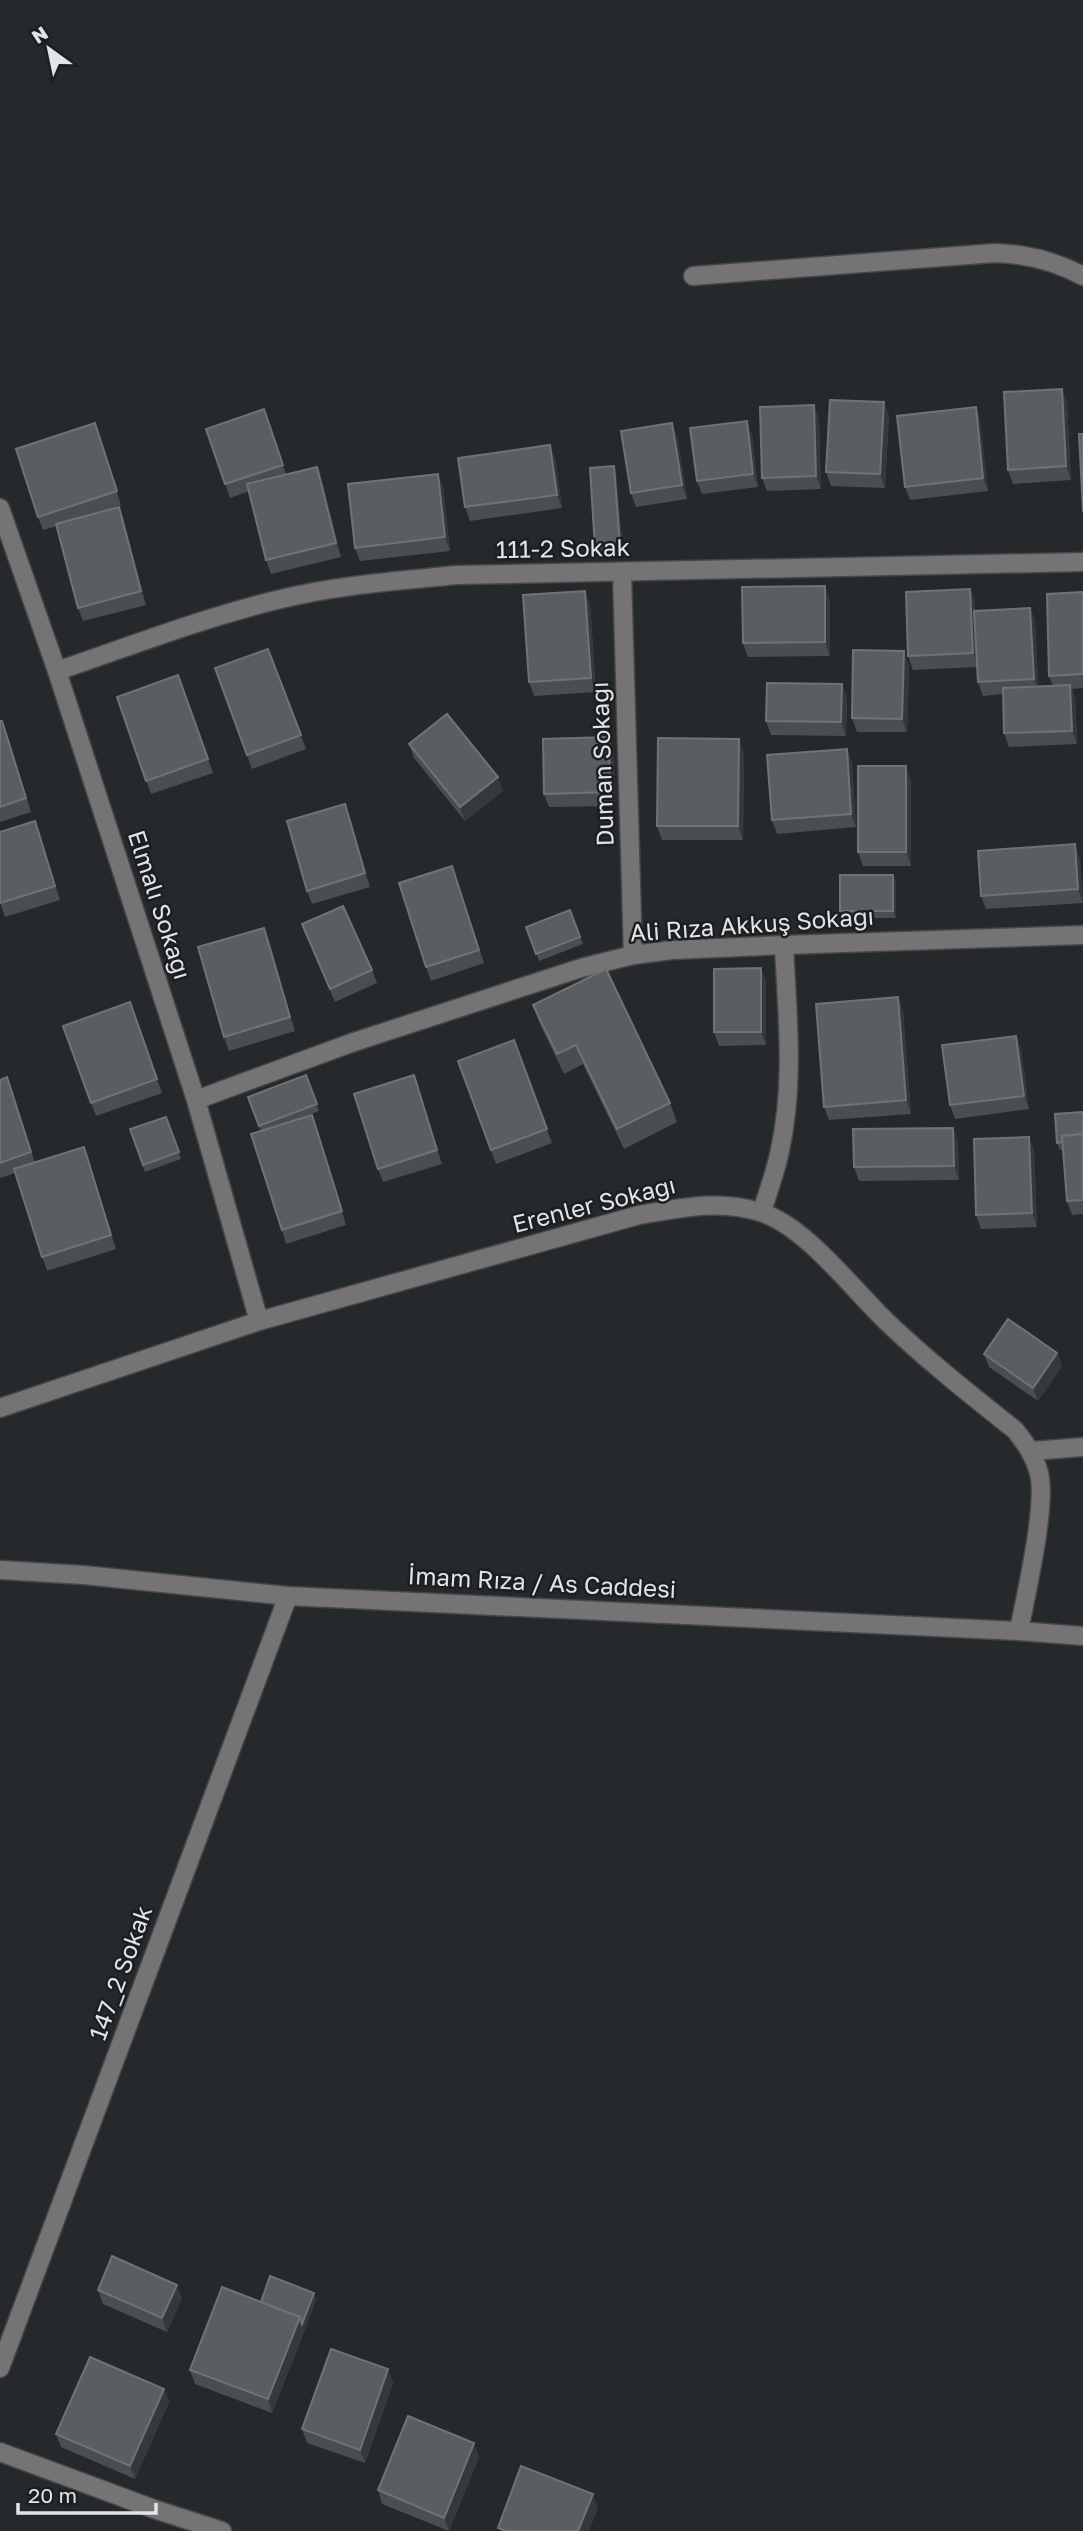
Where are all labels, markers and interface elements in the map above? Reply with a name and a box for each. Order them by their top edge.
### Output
north arrow [14,14,84,84]
text: N [27,21,52,48]
street label: 111-2 Sokak [496,532,630,563]
street label: Duman Sokağı [584,681,619,847]
street label: Elmalı Sokağı [123,826,198,983]
street label: Ali Rıza Akkuş Sokağı [629,901,875,946]
street label: Erenler Sokağı [509,1169,678,1238]
street label: İmam Rıza / As Caddesi [407,1560,677,1603]
street label: 147_2 Sokak [82,1901,157,2044]
scale bar [18,2472,156,2516]
text: 20 m [28,2482,77,2508]

